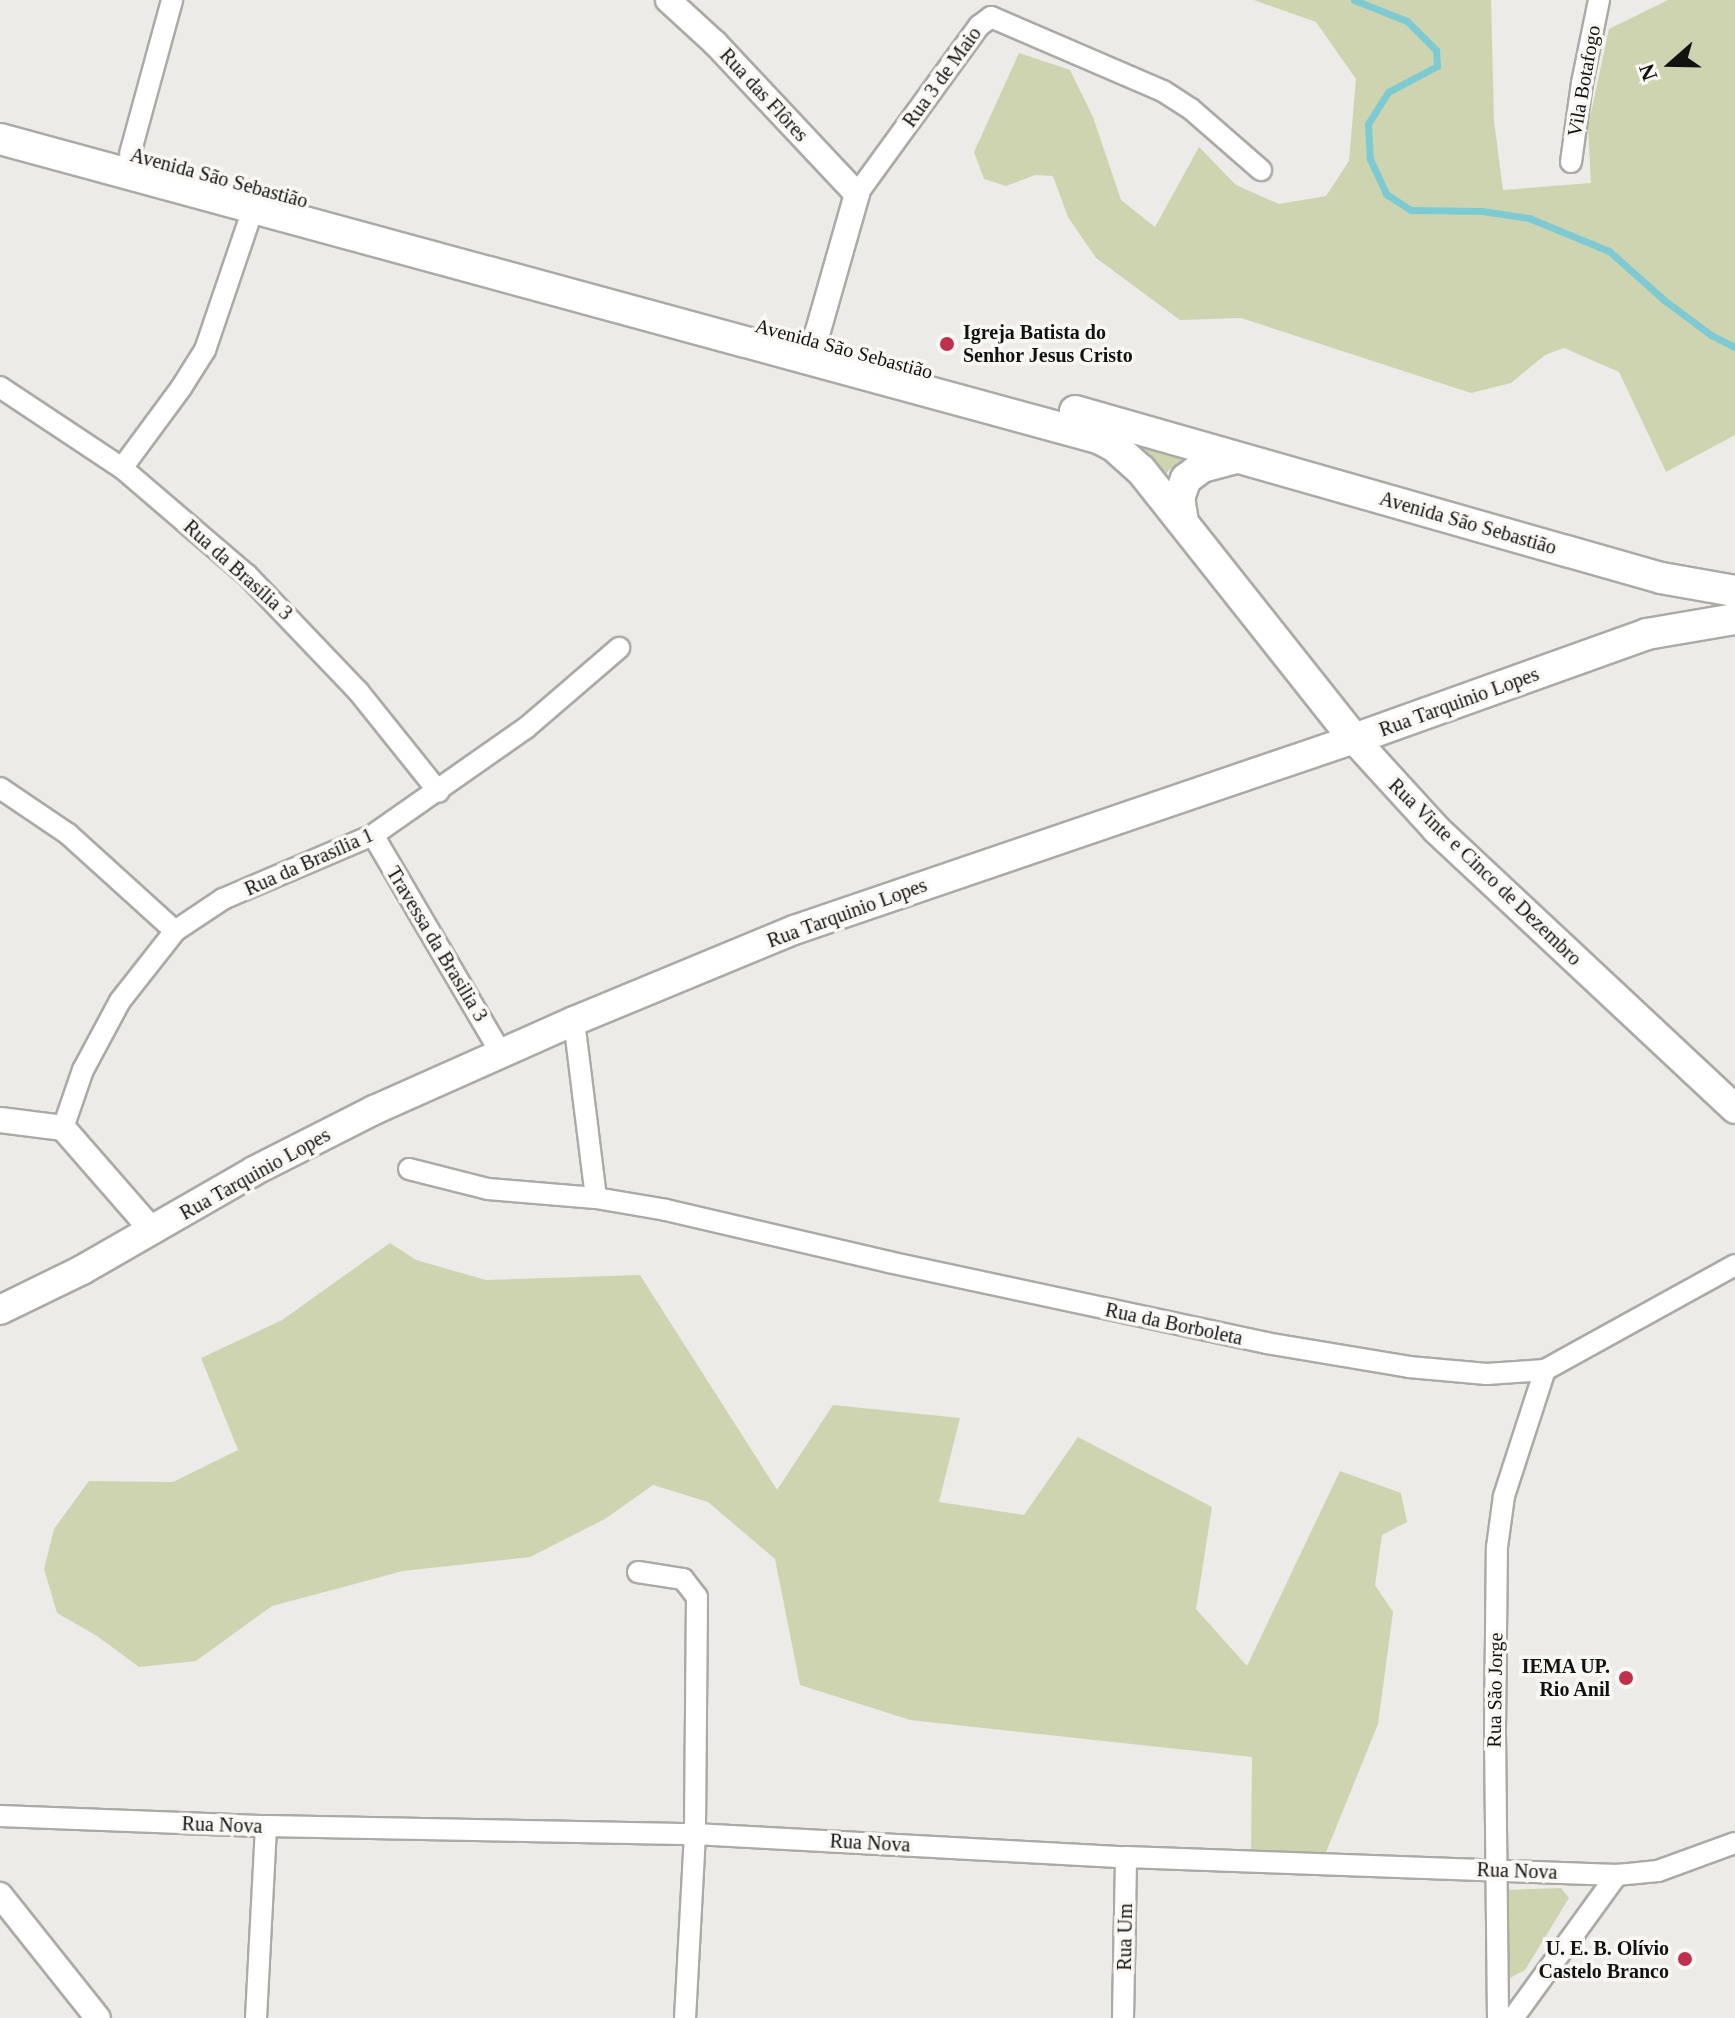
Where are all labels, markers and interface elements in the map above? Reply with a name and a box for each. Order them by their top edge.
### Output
street label: Rua 3 de Maio [898,22,986,132]
street label: Vila Botafogo [1562,23,1606,139]
north arrow [1631,24,1711,104]
street label: Rua das Flôres [715,43,813,147]
text: N [1634,61,1662,84]
street label: Avenida São Sebastião [128,143,310,213]
street label: Avenida São Sebastião [753,314,935,384]
place label: Igreja Batista do Senhor Jesus Cristo [963,320,1133,367]
marker: Igreja Batista do Senhor Jesus Cristo [938,335,956,353]
street label: Avenida São Sebastião [1377,486,1559,560]
street label: Rua da Brasília 3 [179,515,297,625]
street label: Rua Tarquinio Lopes [1376,662,1542,742]
street label: Rua Vinte e Cinco de Dezembro [1383,773,1587,971]
street label: Rua da Brasília 1 [241,823,377,901]
street label: Travessa da Brasilia 3 [381,862,493,1026]
street label: Rua Tarquinio Lopes [764,873,930,953]
street label: Rua Tarquinio Lopes [175,1123,335,1225]
street label: Rua da Borboleta [1103,1298,1245,1350]
street label: Rua São Jorge [1482,1632,1508,1748]
place label: IEMA UP. Rio Anil [1521,1654,1610,1701]
marker: IEMA UP. Rio Anil [1617,1669,1635,1687]
street label: Rua Nova [181,1812,263,1838]
street label: Rua Nova [829,1829,911,1857]
street label: Rua Nova [1476,1858,1558,1884]
street label: Rua Um [1112,1903,1138,1971]
place label: U. E. B. Olívio Castelo Branco [1538,1936,1669,1983]
marker: U. E. B. Olívio Castelo Branco [1676,1950,1694,1968]

